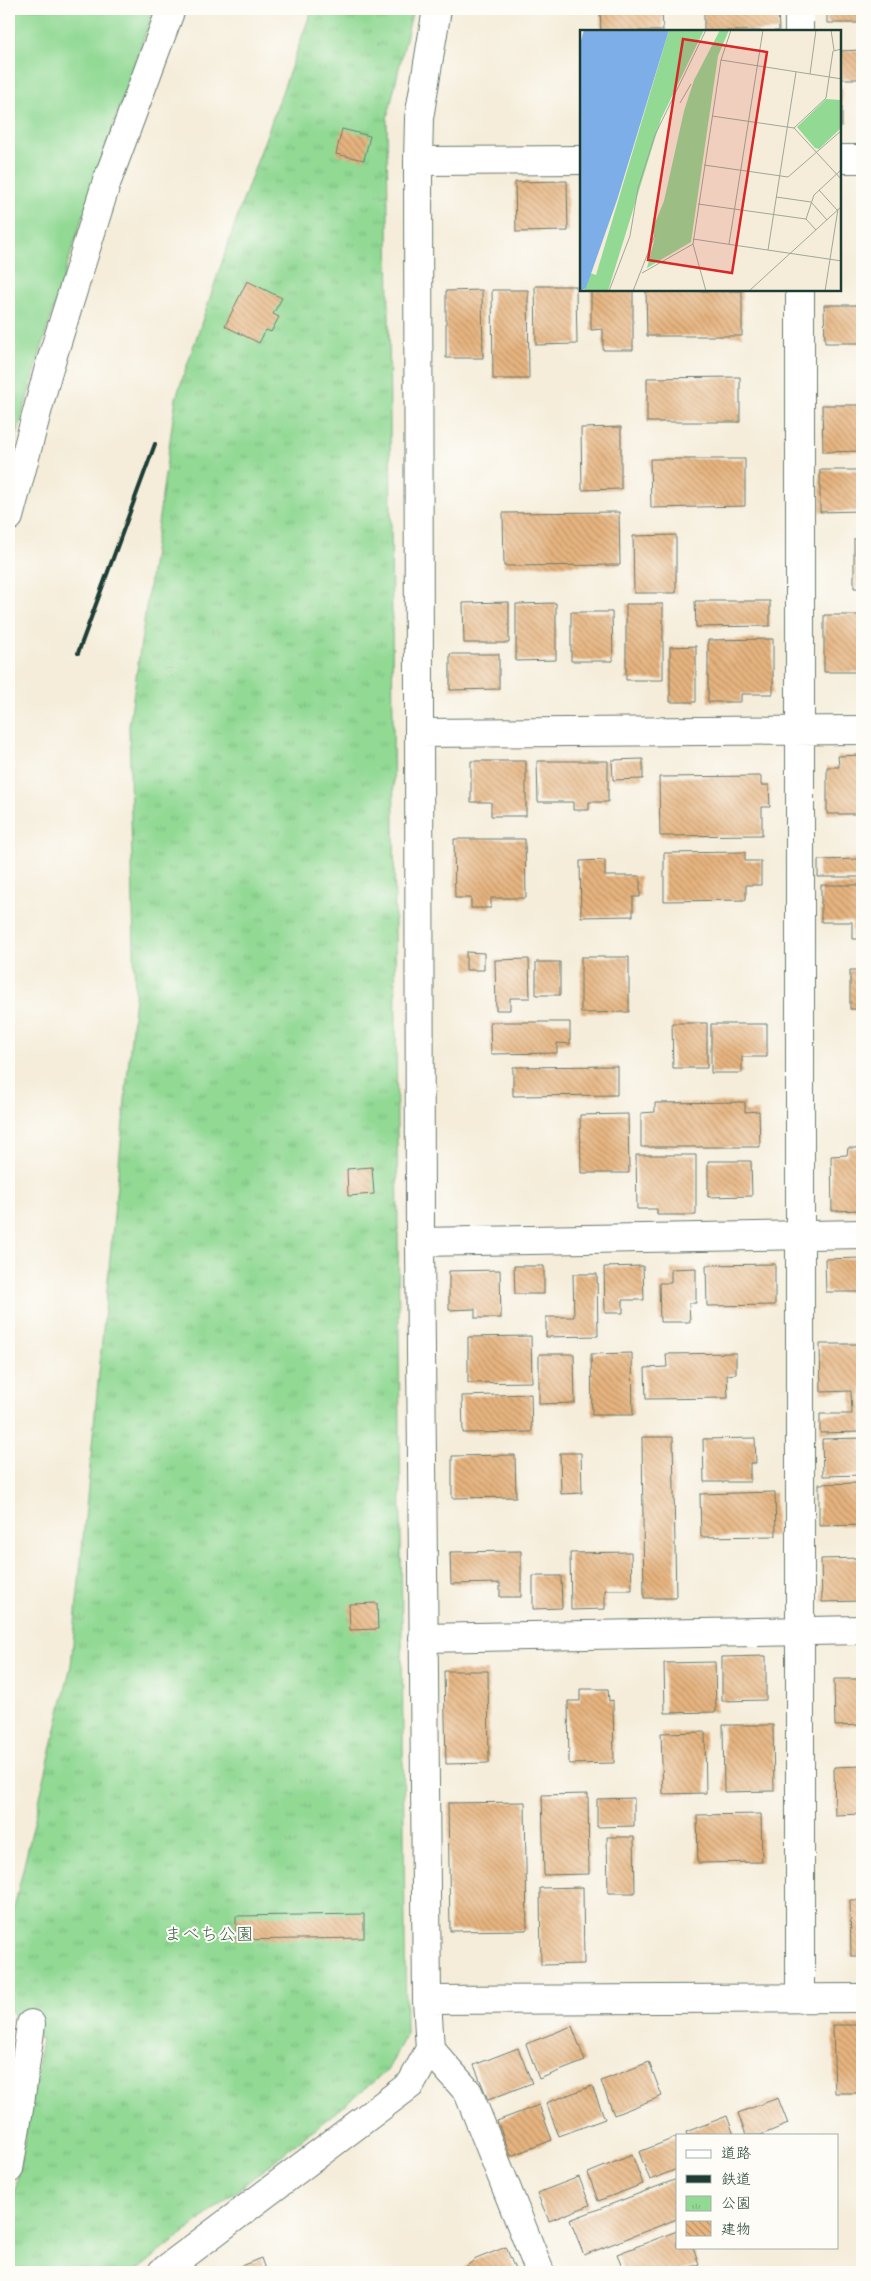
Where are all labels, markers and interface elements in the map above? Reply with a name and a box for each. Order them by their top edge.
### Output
inset map [580,30,841,291]
park label: まべち公園 [164,1923,254,1945]
legend [676,2134,838,2248]
text: 道路 [721,2144,751,2162]
text: 鉄道 [721,2170,751,2188]
text: 公園 [721,2194,751,2212]
text: 建物 [721,2220,751,2238]

